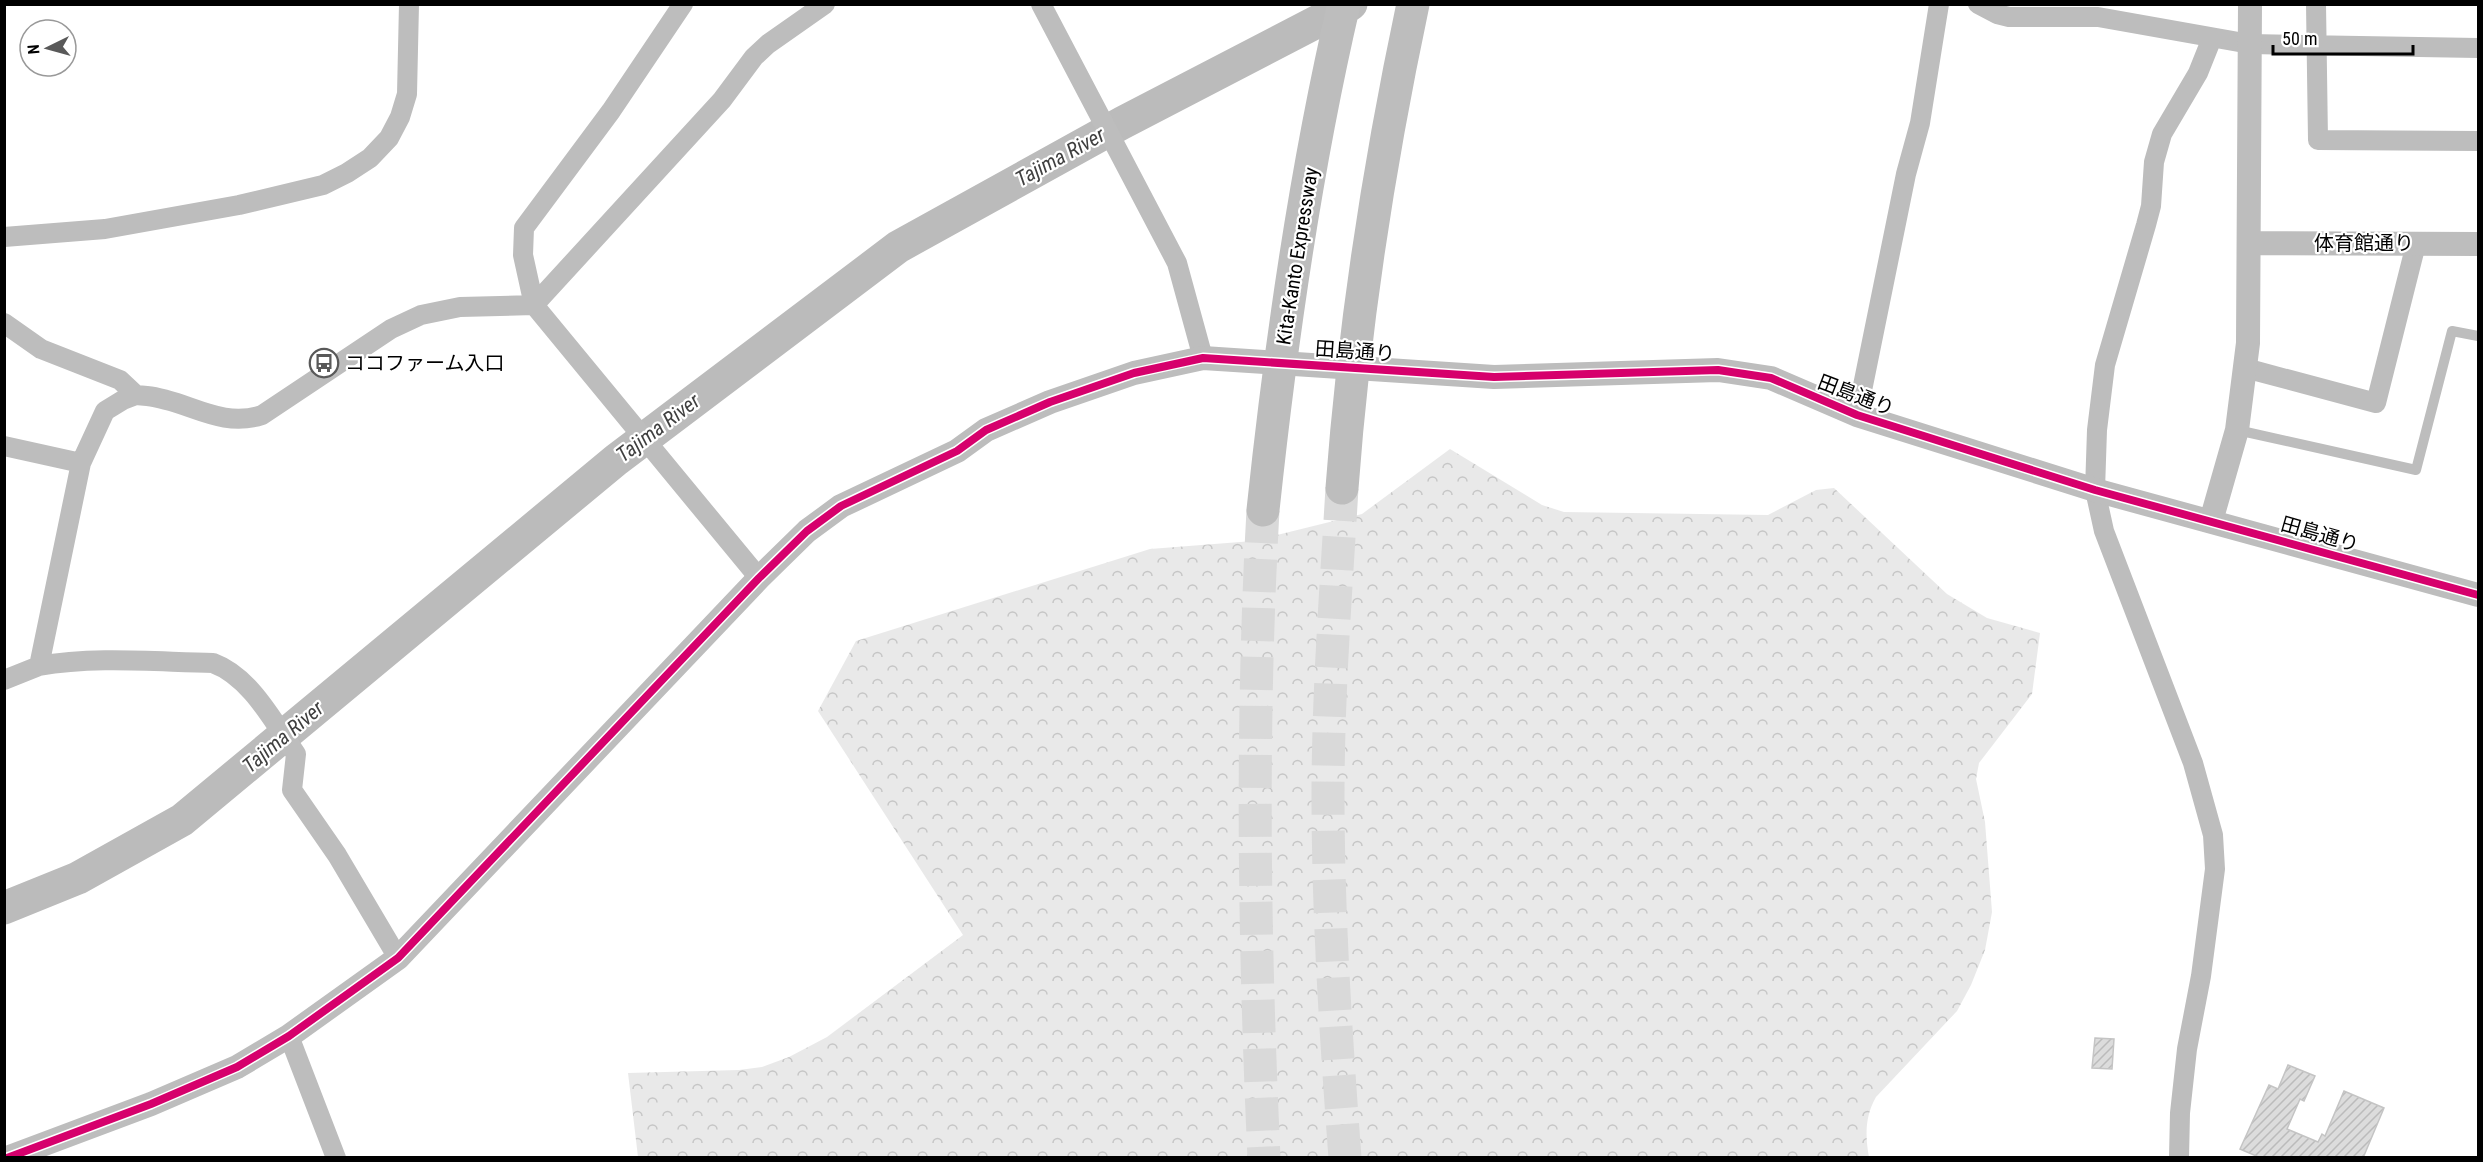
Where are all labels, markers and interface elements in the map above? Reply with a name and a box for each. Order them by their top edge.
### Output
north arrow [18,18,78,78]
scale bar [2273,18,2412,56]
text: 50 m [2282,28,2317,49]
text: N [24,44,43,55]
water label: Tajima River [1011,122,1109,191]
street label: Kita-Kanto Expressway [1271,166,1323,346]
street label: 体育館通り [2314,231,2414,255]
street label: 田島通り [1314,336,1396,366]
bus stop icon: ココファーム入口 [308,347,340,379]
place label: ココファーム入口 [345,351,504,375]
street label: 田島通り [1814,369,1898,421]
water label: Tajima River [612,388,705,467]
street label: 田島通り [2278,511,2362,557]
water label: Tajima River [238,696,329,778]

